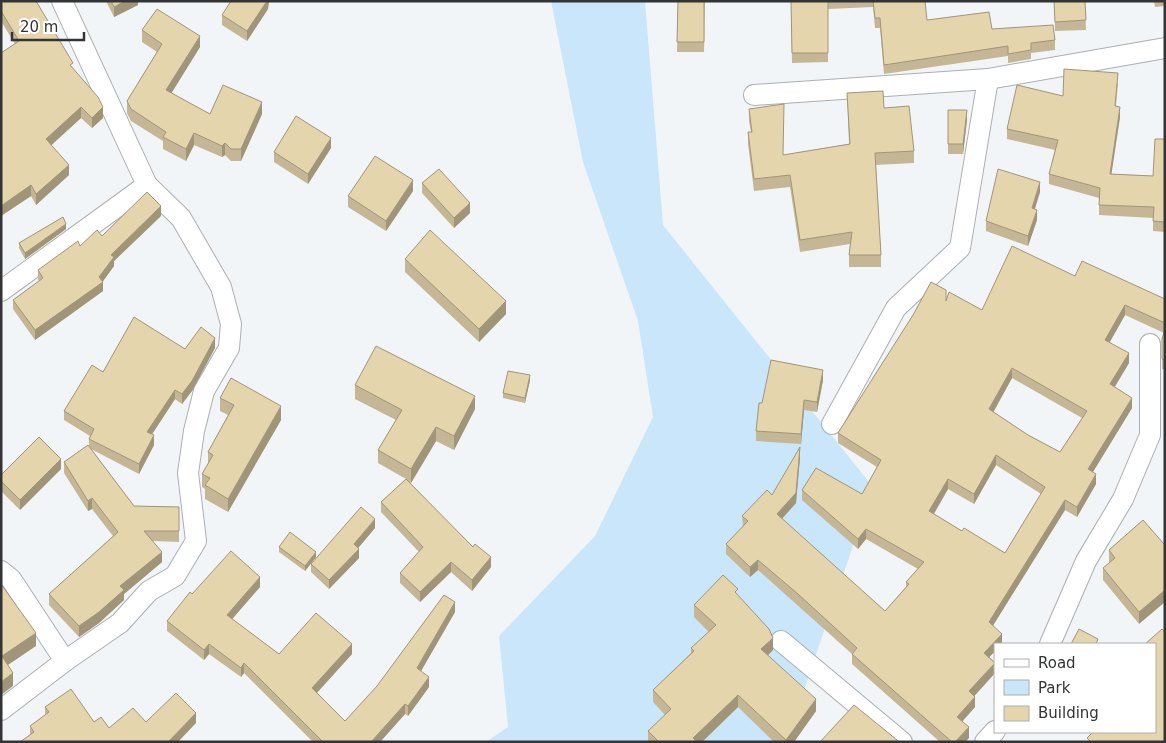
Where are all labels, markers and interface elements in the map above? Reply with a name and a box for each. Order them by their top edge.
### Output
scale bar [12,10,85,42]
text: 20 m [20,18,58,36]
legend [994,643,1156,733]
text: Road [1038,654,1076,672]
text: Park [1038,679,1071,697]
text: Building [1038,704,1099,722]

